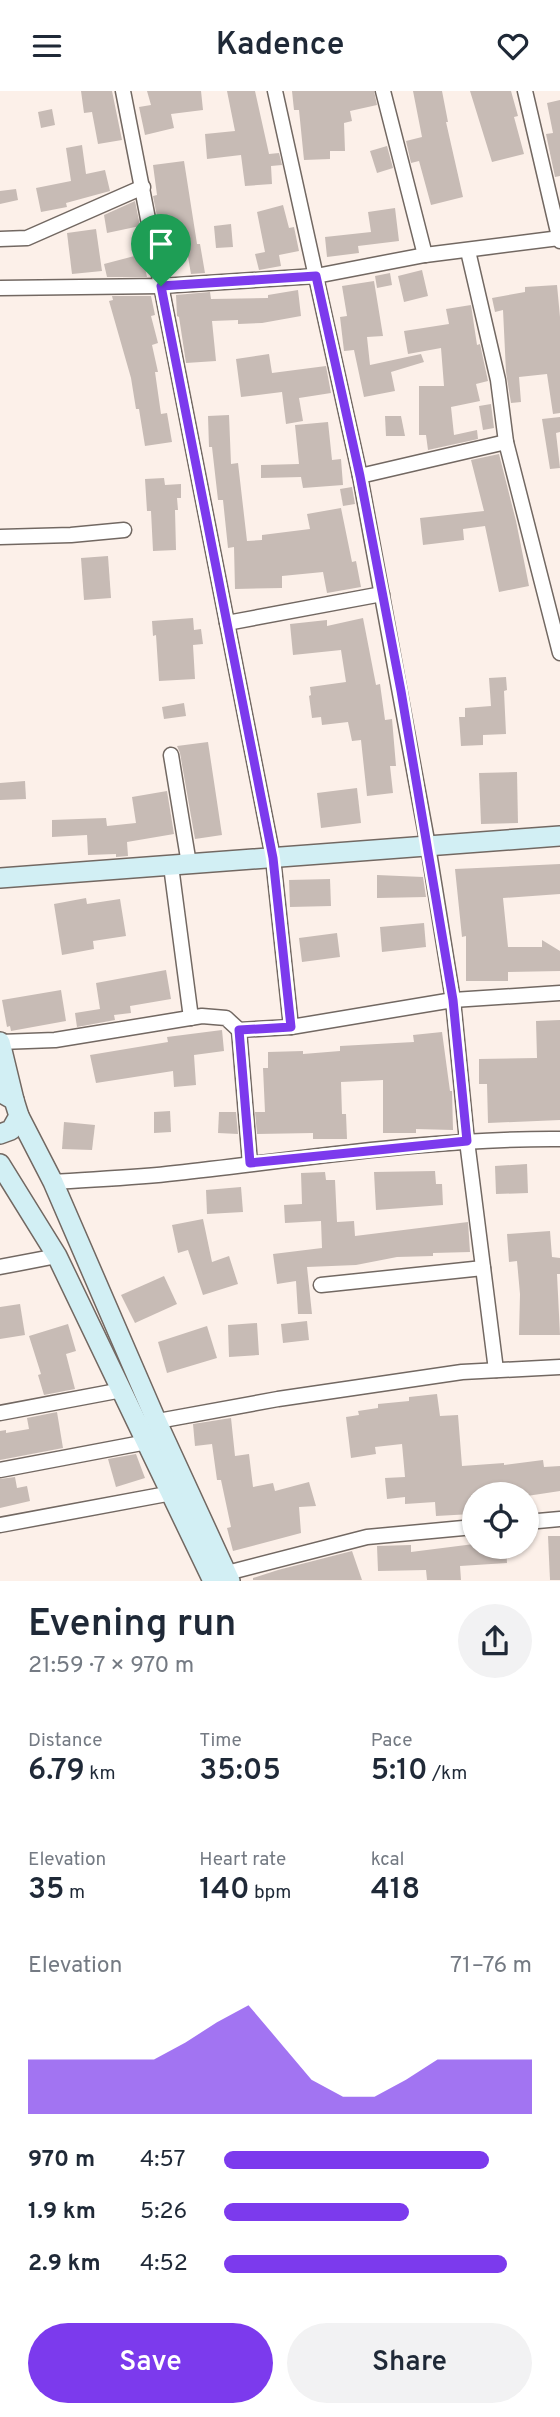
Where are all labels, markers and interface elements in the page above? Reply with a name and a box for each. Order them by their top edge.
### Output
text: Kadence [216,26,344,66]
icon: menu [28,27,66,65]
icon: heart [494,27,532,65]
pin [131,214,191,286]
icon: arrive [142,225,180,263]
map controls [462,1482,539,1559]
button: locate [462,1482,539,1559]
text: Evening run [28,1601,236,1650]
button: share [458,1604,532,1678]
text: 21:59 · 7 × 970 m [28,1652,194,1681]
text: Distance [28,1729,103,1753]
text: Time [199,1729,242,1753]
text: Pace [371,1729,412,1753]
text: 6.79 [28,1753,85,1790]
text: 35:05 [199,1753,281,1790]
text: 5:10 [371,1753,428,1790]
text: km [85,1762,116,1786]
text: /km [428,1762,467,1786]
text: Elevation [28,1848,106,1872]
text: Heart rate [199,1848,286,1872]
text: kcal [371,1848,404,1872]
text: 35 [28,1872,64,1909]
text: 140 [199,1872,250,1909]
text: 418 [371,1872,420,1909]
text: m [64,1881,85,1905]
text: bpm [250,1881,291,1905]
text: Elevation [28,1952,123,1981]
text: 71–76 m [450,1952,532,1981]
text: 970 m [28,2146,95,2175]
text: 4:57 [140,2146,186,2175]
text: 1.9 km [28,2198,96,2227]
text: 5:26 [140,2198,187,2227]
text: 2.9 km [28,2250,101,2279]
text: 4:52 [140,2250,188,2279]
button: Save [28,2323,273,2403]
button: Share [287,2323,532,2403]

